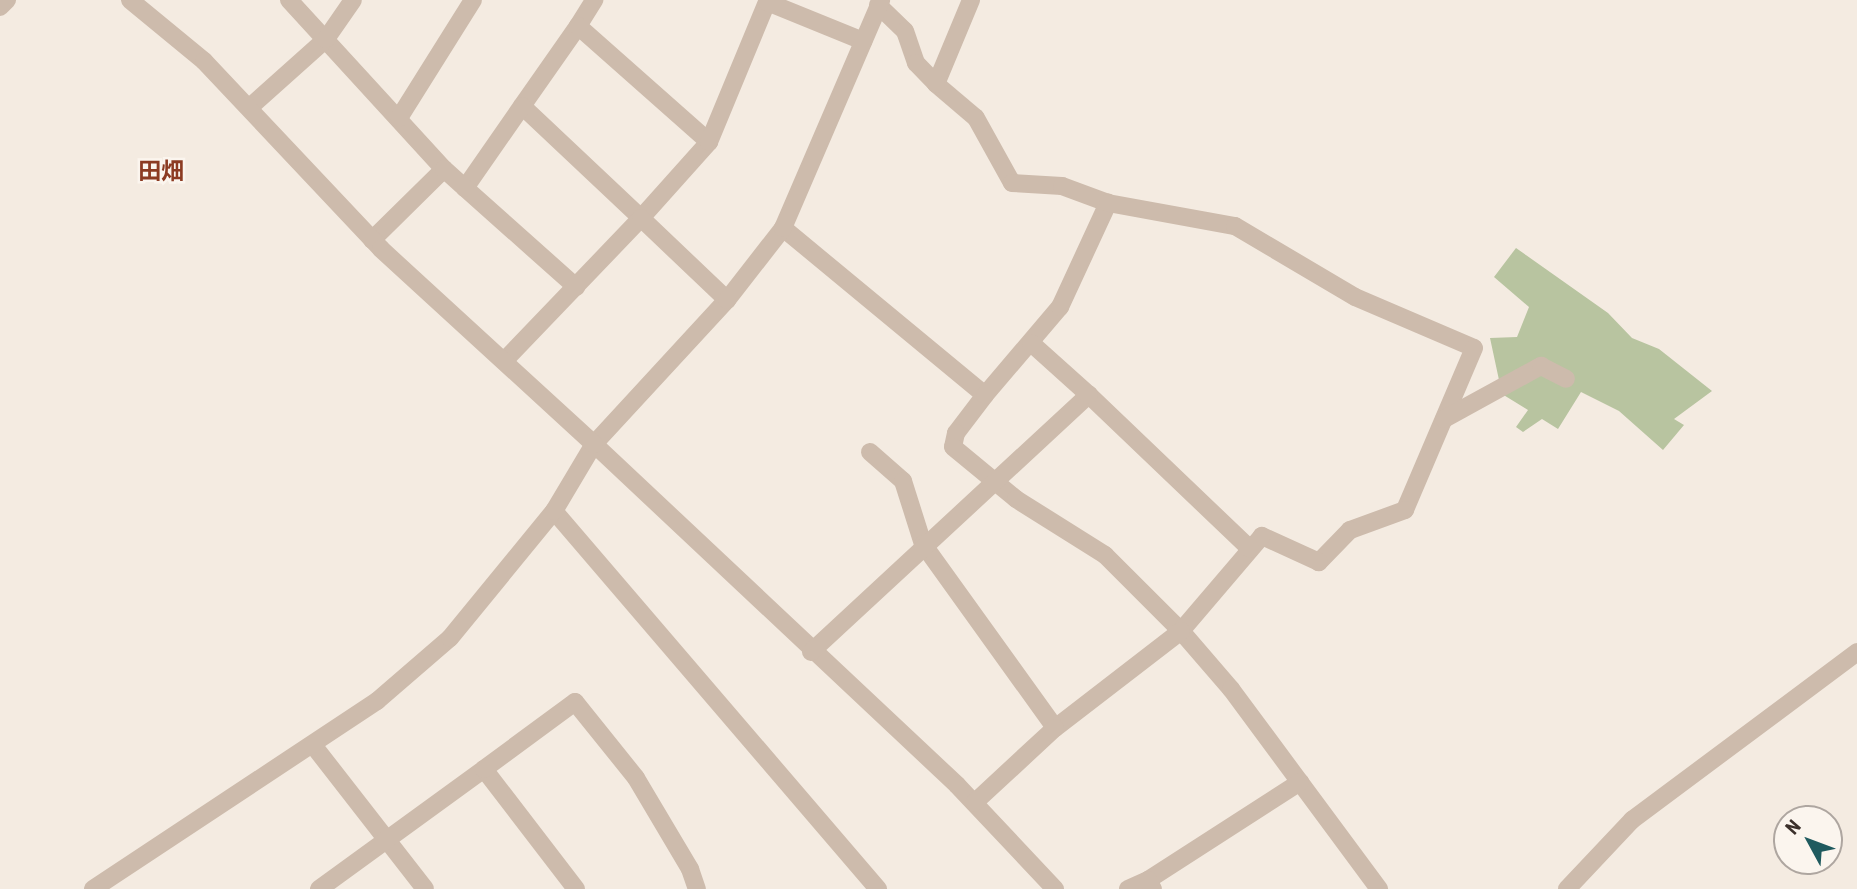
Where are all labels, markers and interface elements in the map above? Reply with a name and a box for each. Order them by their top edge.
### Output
district label: 田畑 [138,158,184,186]
north arrow [1773,805,1843,875]
text: N [1781,815,1806,839]

